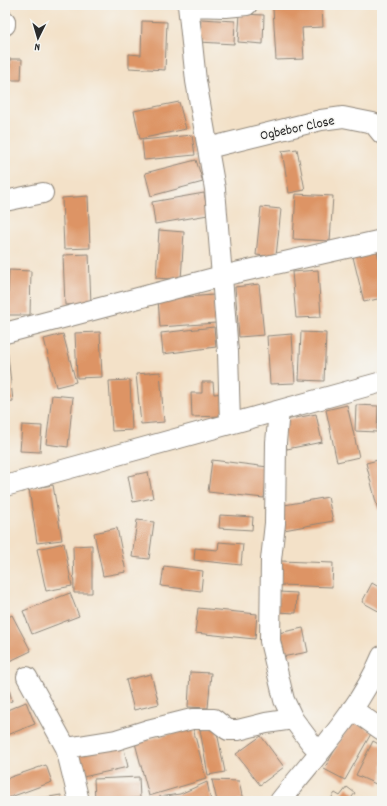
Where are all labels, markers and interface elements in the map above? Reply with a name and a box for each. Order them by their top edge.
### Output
north arrow [18,18,58,58]
text: N [33,38,41,54]
street label: Ogbebor Close [258,111,336,147]

